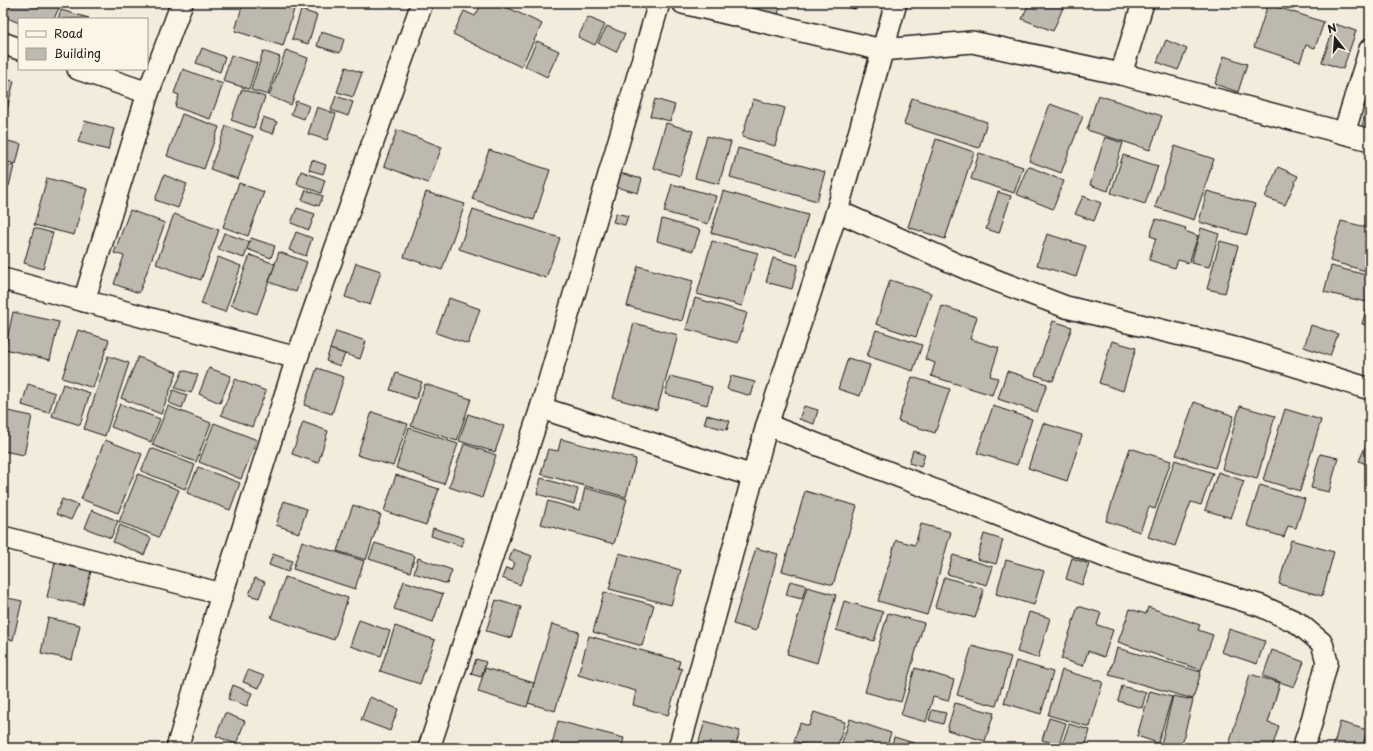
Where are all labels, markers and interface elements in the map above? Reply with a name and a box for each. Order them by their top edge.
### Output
legend [18,18,148,70]
north arrow [1315,18,1355,58]
text: N [1325,18,1339,37]
text: Road [54,24,83,42]
text: Building [54,44,101,62]

